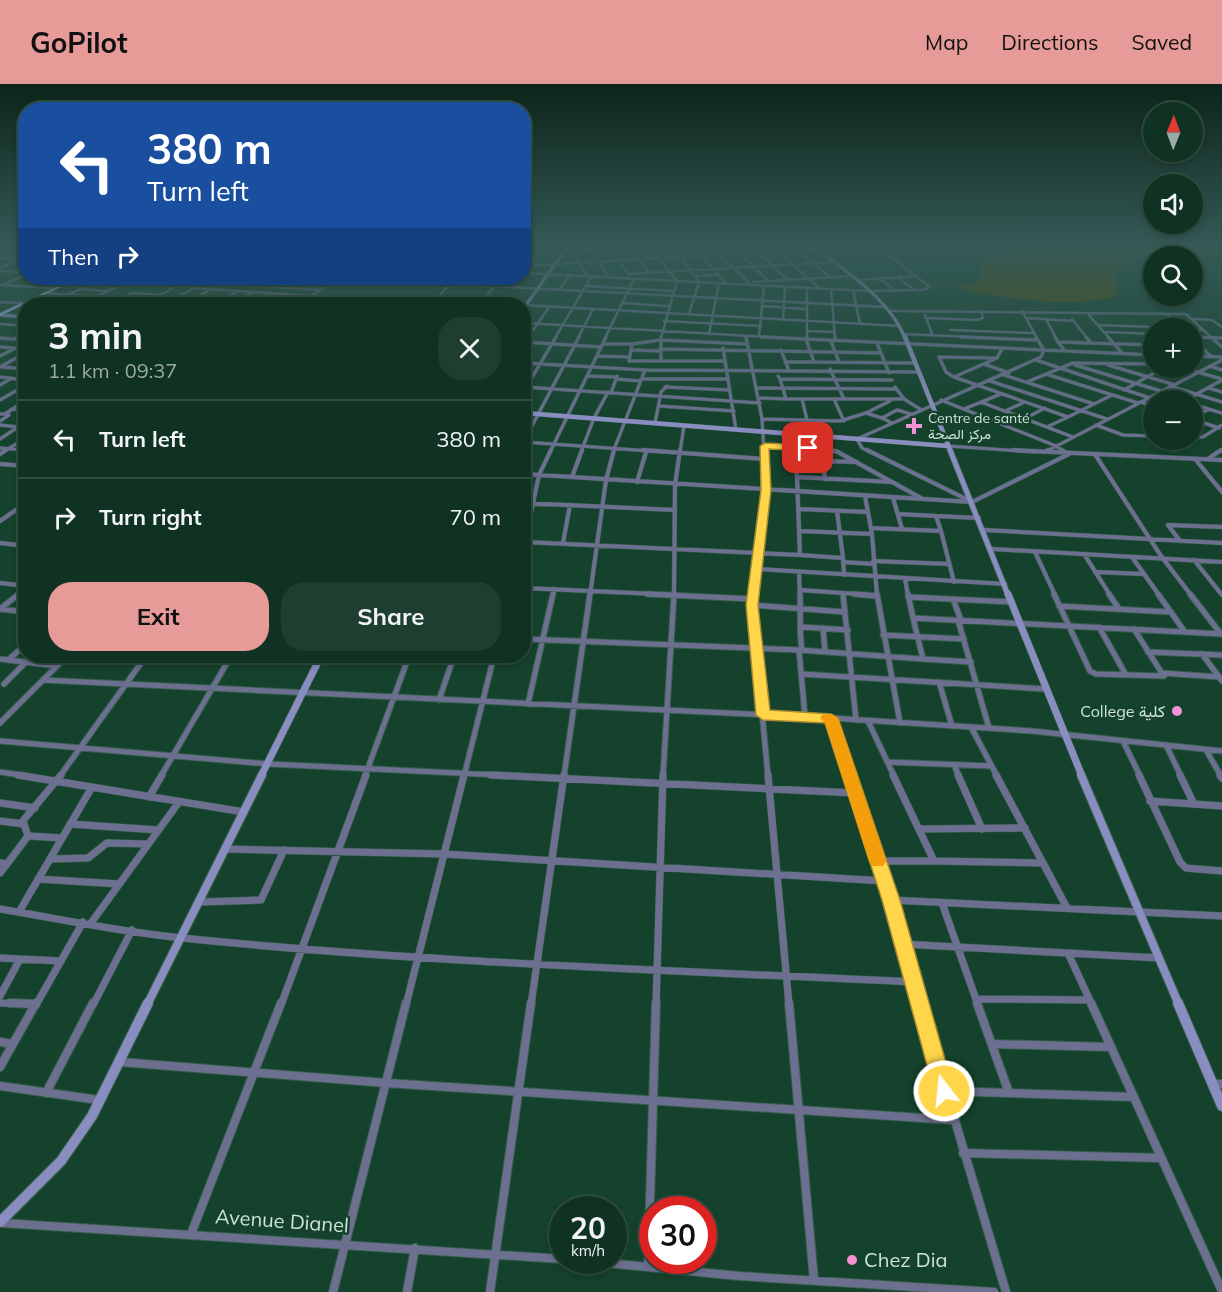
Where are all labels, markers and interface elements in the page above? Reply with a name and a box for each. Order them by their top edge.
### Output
text: GoPilot [30,25,128,60]
text: Map [925,29,968,55]
text: Directions [1001,29,1098,55]
text: Saved [1131,29,1192,55]
north arrow [1143,102,1203,162]
map controls [1143,102,1203,450]
text: 380 m [147,122,272,175]
icon: left [48,126,126,204]
text: Turn left [147,174,249,208]
button: sound [1143,174,1203,234]
icon: right [111,240,144,273]
text: Then [48,243,99,271]
button: search [1143,246,1203,306]
text: 3 min [48,313,143,358]
button: close [438,317,501,380]
button: + [1143,318,1203,378]
text: 1.1 km · 09:37 [48,358,177,383]
button: − [1143,390,1203,450]
place label: Centre de santé مركز الصحة [928,409,1030,443]
marker: Centre de santé مركز الصحة [905,417,923,435]
pin [782,422,833,473]
icon: left [48,423,81,456]
text: Turn left [99,425,186,453]
text: 380 m [436,425,501,453]
icon: arrive [791,431,824,464]
icon: right [48,501,81,534]
text: Turn right [99,503,202,531]
text: 70 m [450,503,501,531]
button: Exit [48,582,269,651]
button: Share [281,582,501,651]
place label: College كلية [1080,701,1165,721]
marker: College كلية [1170,704,1184,718]
position arrow [912,1059,976,1123]
speed limit sign: 30 [639,1196,717,1274]
street label: Avenue Dianel [214,1203,350,1238]
text: 20 [570,1209,606,1247]
text: km/h [571,1241,605,1260]
place label: Chez Dia [864,1247,948,1272]
marker: Chez Dia [845,1253,859,1267]

